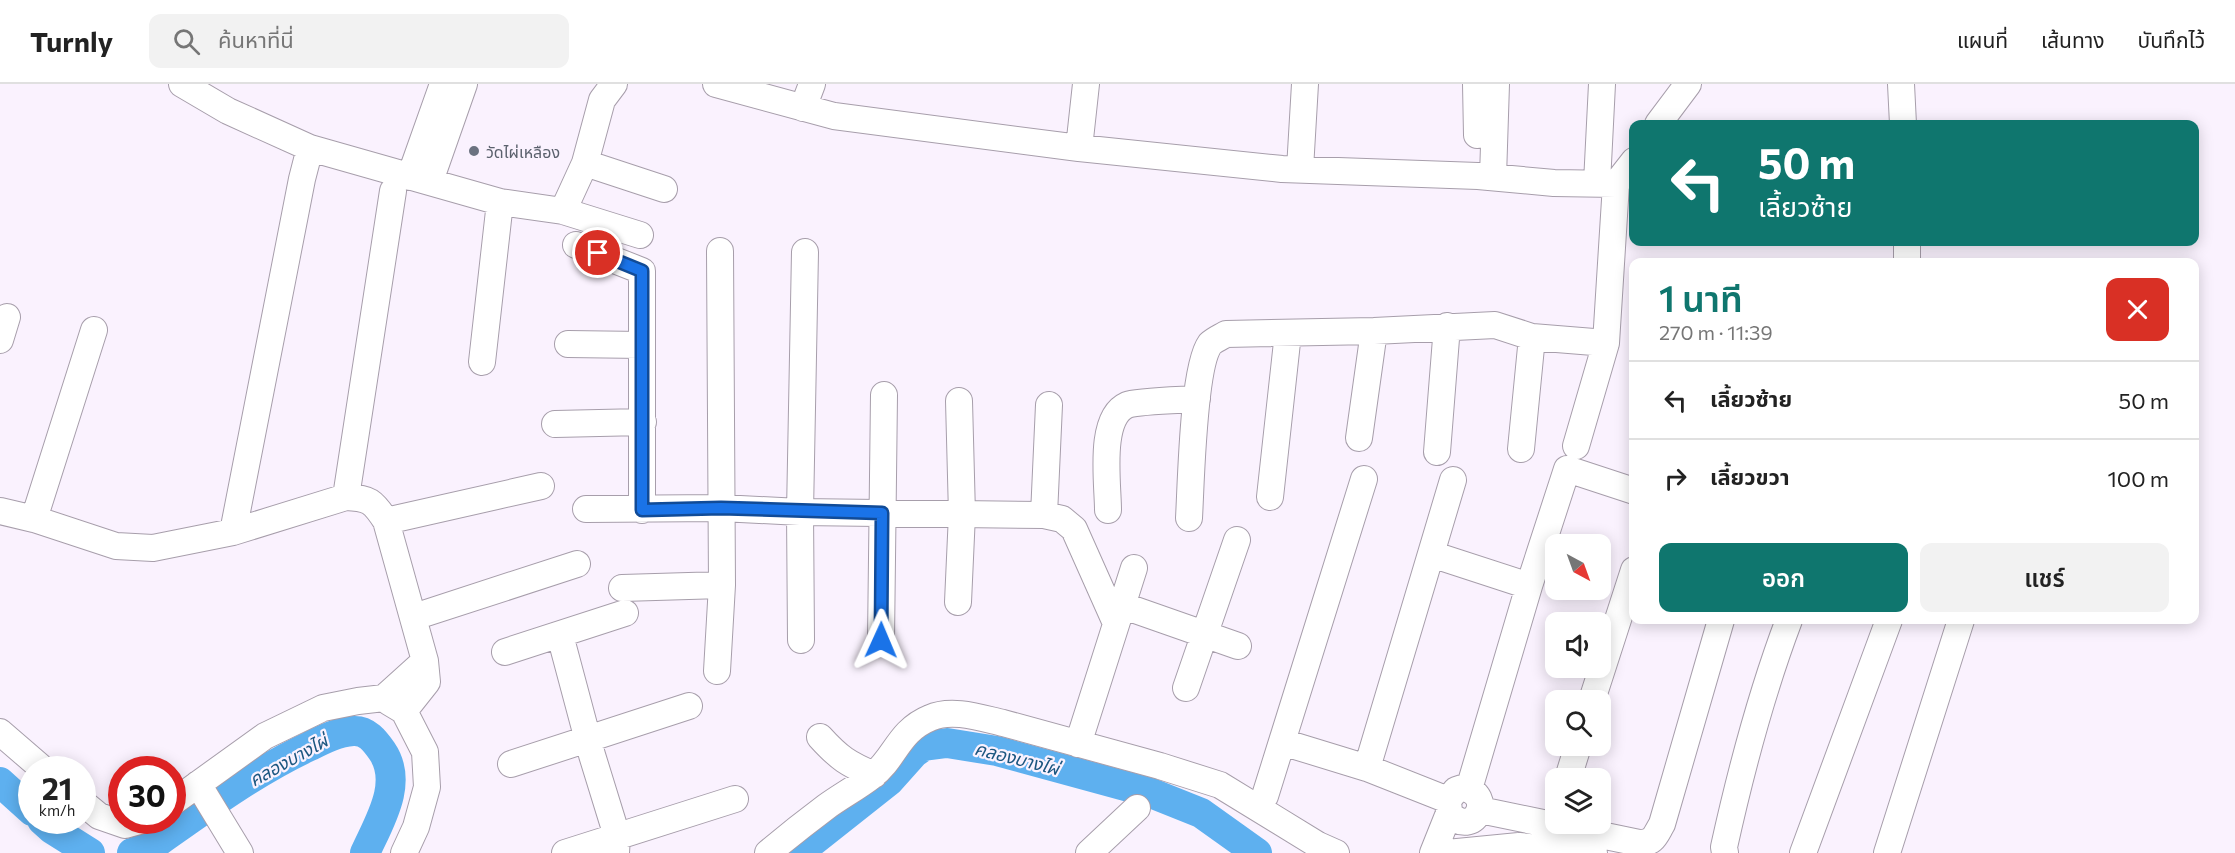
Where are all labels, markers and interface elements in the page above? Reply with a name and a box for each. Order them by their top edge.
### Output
search box [149,14,569,68]
text: Turnly [30,24,113,58]
icon: search [170,25,203,58]
text: ค้นหาที่นี่ [218,26,294,53]
text: แผนที่ [1957,27,2008,52]
text: เส้นทาง [2041,27,2105,52]
text: บันทึกไว้ [2138,27,2205,52]
text: 50 m [1758,136,1855,188]
place label: วัดไผ่เหลือง [486,142,560,161]
marker: วัดไผ่เหลือง [467,144,481,158]
icon: left [1659,144,1737,222]
text: เลี้ยวซ้าย [1758,190,1852,223]
pin [572,227,623,278]
icon: arrive [581,236,614,269]
text: 1 นาที [1659,275,1743,319]
button: close [2106,278,2169,341]
text: 270 m · 11:39 [1659,320,1773,344]
icon: left [1659,384,1692,417]
text: เลี้ยวซ้าย [1710,385,1792,412]
text: 50 m [2119,387,2169,414]
icon: right [1659,462,1692,495]
text: เลี้ยวขวา [1710,463,1790,490]
text: 100 m [2107,465,2169,492]
north arrow [1545,534,1611,600]
map controls [1545,534,1611,834]
button: ออก [1659,543,1908,612]
button: แชร์ [1920,543,2169,612]
position arrow [849,608,913,672]
button: sound [1545,612,1611,678]
button: search [1545,690,1611,756]
water label: คลองบางไผ่ [245,728,334,791]
water label: คลองบางไผ่ [972,737,1064,780]
speed limit sign: 30 [108,756,186,834]
button: layers [1545,768,1611,834]
text: 21 [42,769,72,806]
text: km/h [39,801,75,819]

